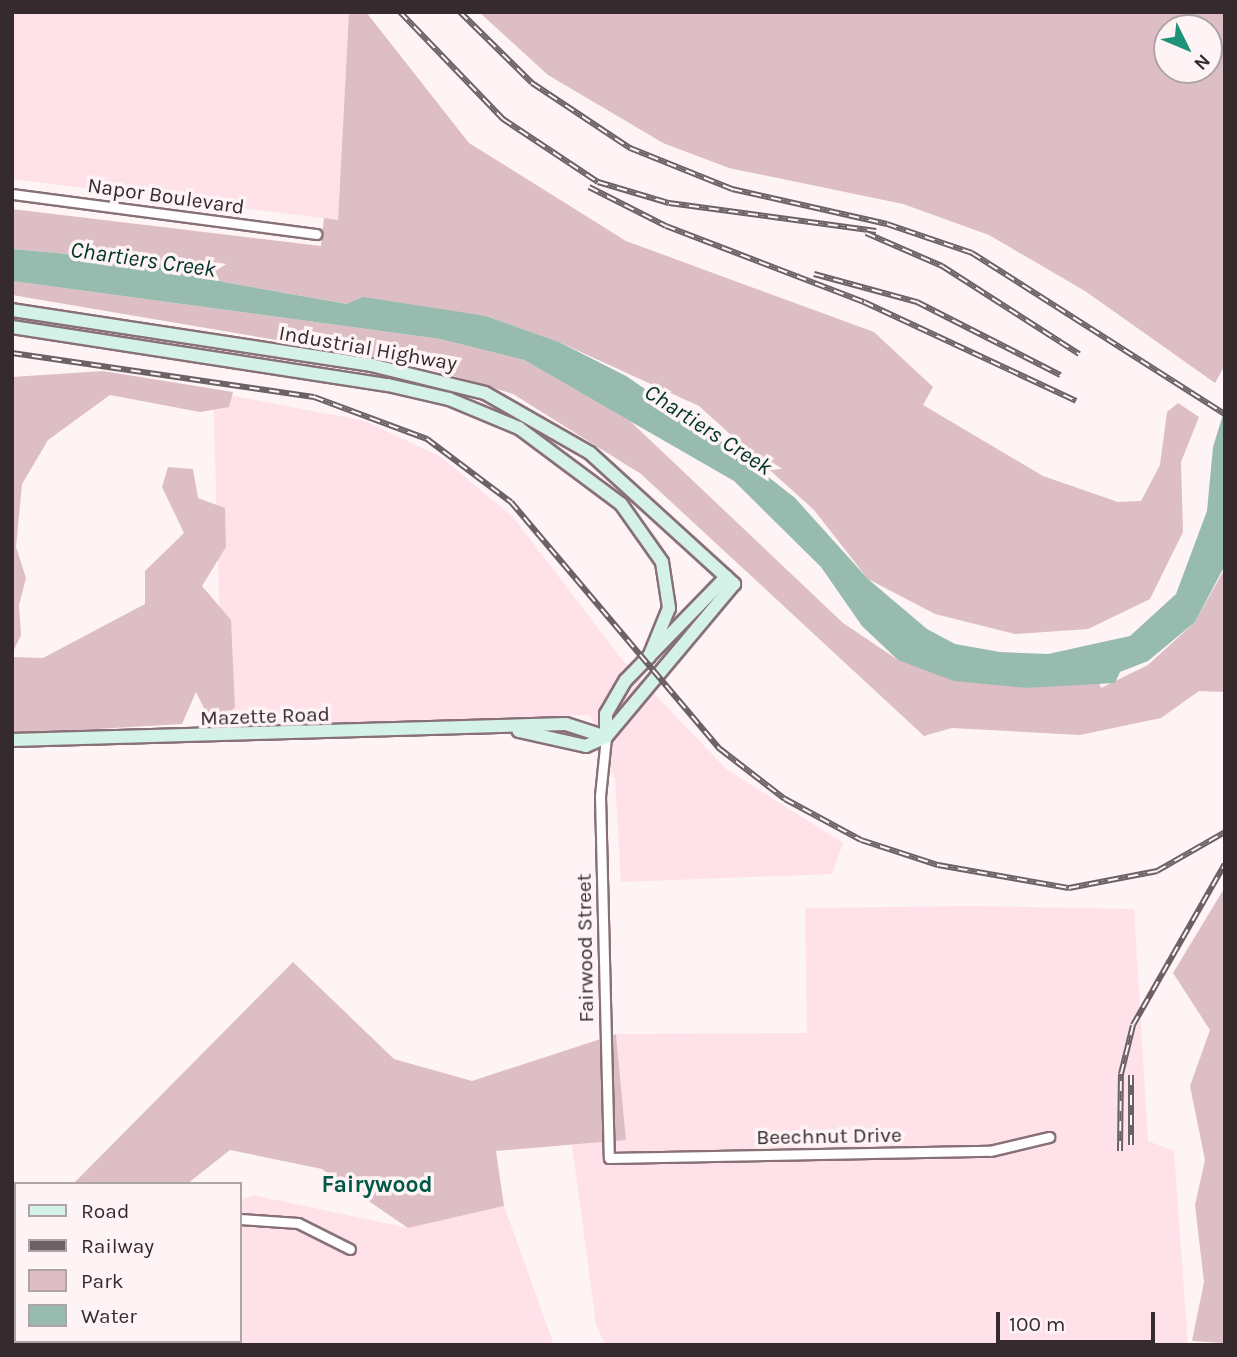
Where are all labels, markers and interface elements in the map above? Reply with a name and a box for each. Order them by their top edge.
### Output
north arrow [1153,14,1223,84]
text: N [1189,49,1215,74]
street label: Napor Boulevard [86,173,246,219]
water label: Chartiers Creek [69,236,217,284]
street label: Industrial Highway [277,320,459,376]
water label: Chartiers Creek [639,379,777,481]
street label: Mazette Road [200,701,330,731]
street label: Fairwood Street [571,873,599,1023]
street label: Beechnut Drive [756,1122,902,1150]
district label: Fairywood [321,1171,433,1199]
legend [14,1182,242,1343]
text: Road [81,1199,129,1223]
text: Railway [81,1234,154,1258]
text: Park [81,1269,124,1293]
scale bar [999,1298,1158,1342]
text: Water [81,1304,137,1328]
text: 100 m [1009,1312,1066,1336]

